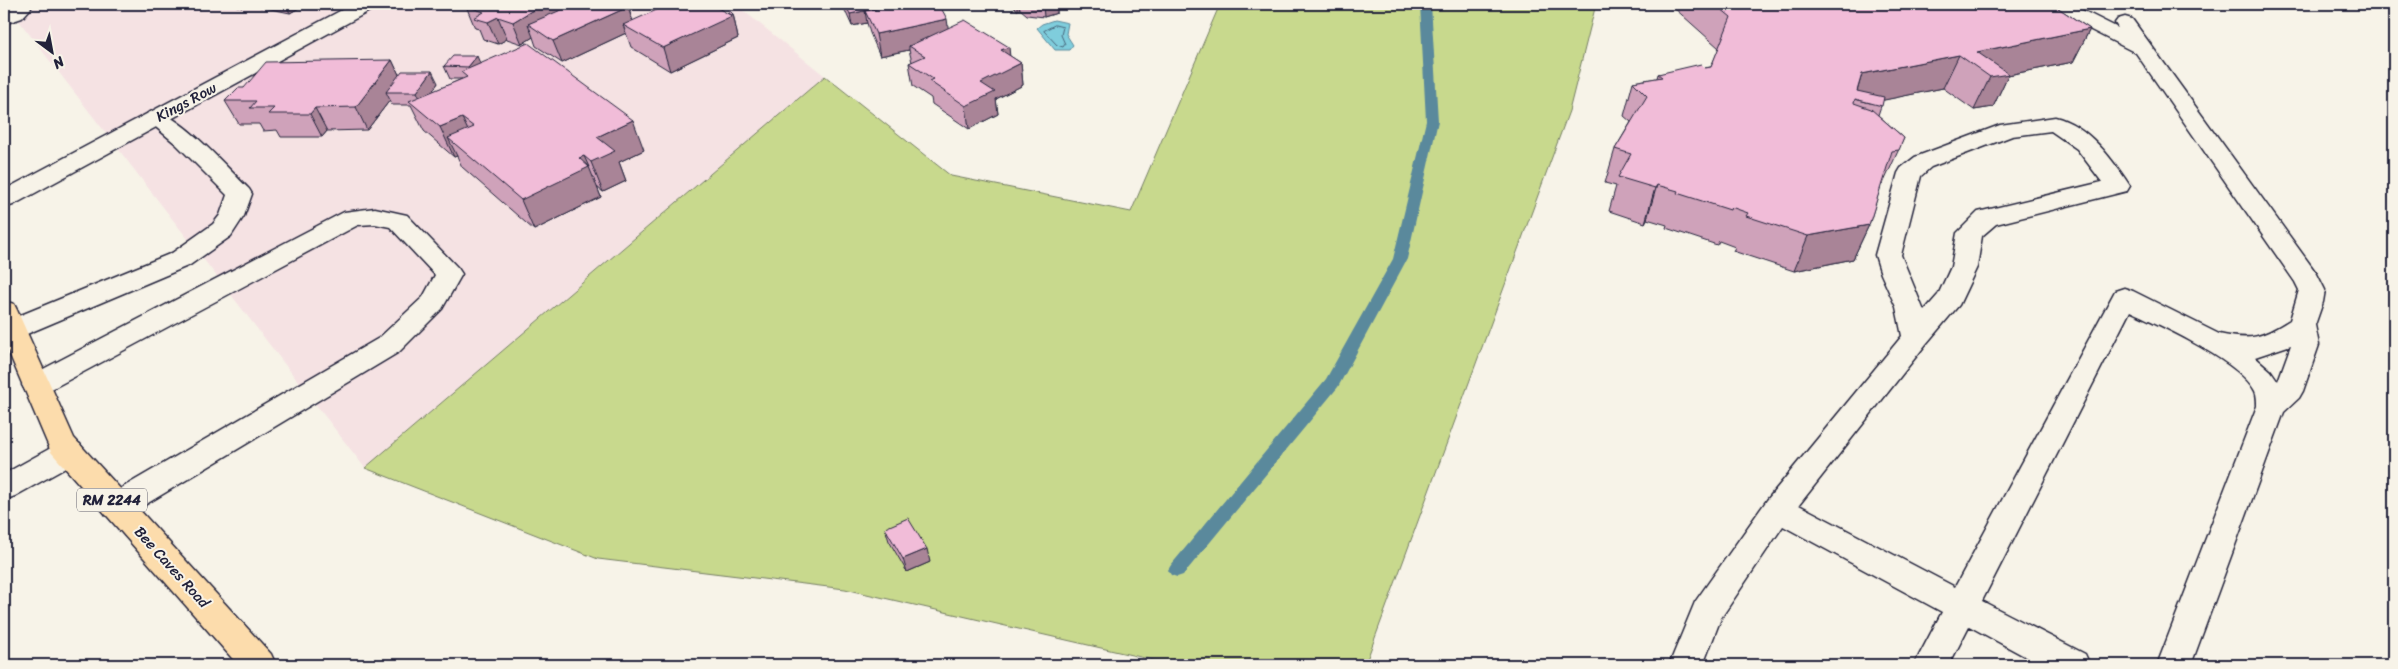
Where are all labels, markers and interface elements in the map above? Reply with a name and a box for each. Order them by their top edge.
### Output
north arrow [28,28,78,78]
text: N [48,49,70,76]
street label: Kings Row [151,75,222,129]
road number: RM 2244 [77,488,147,512]
street label: Bee Caves Road [128,520,217,615]

